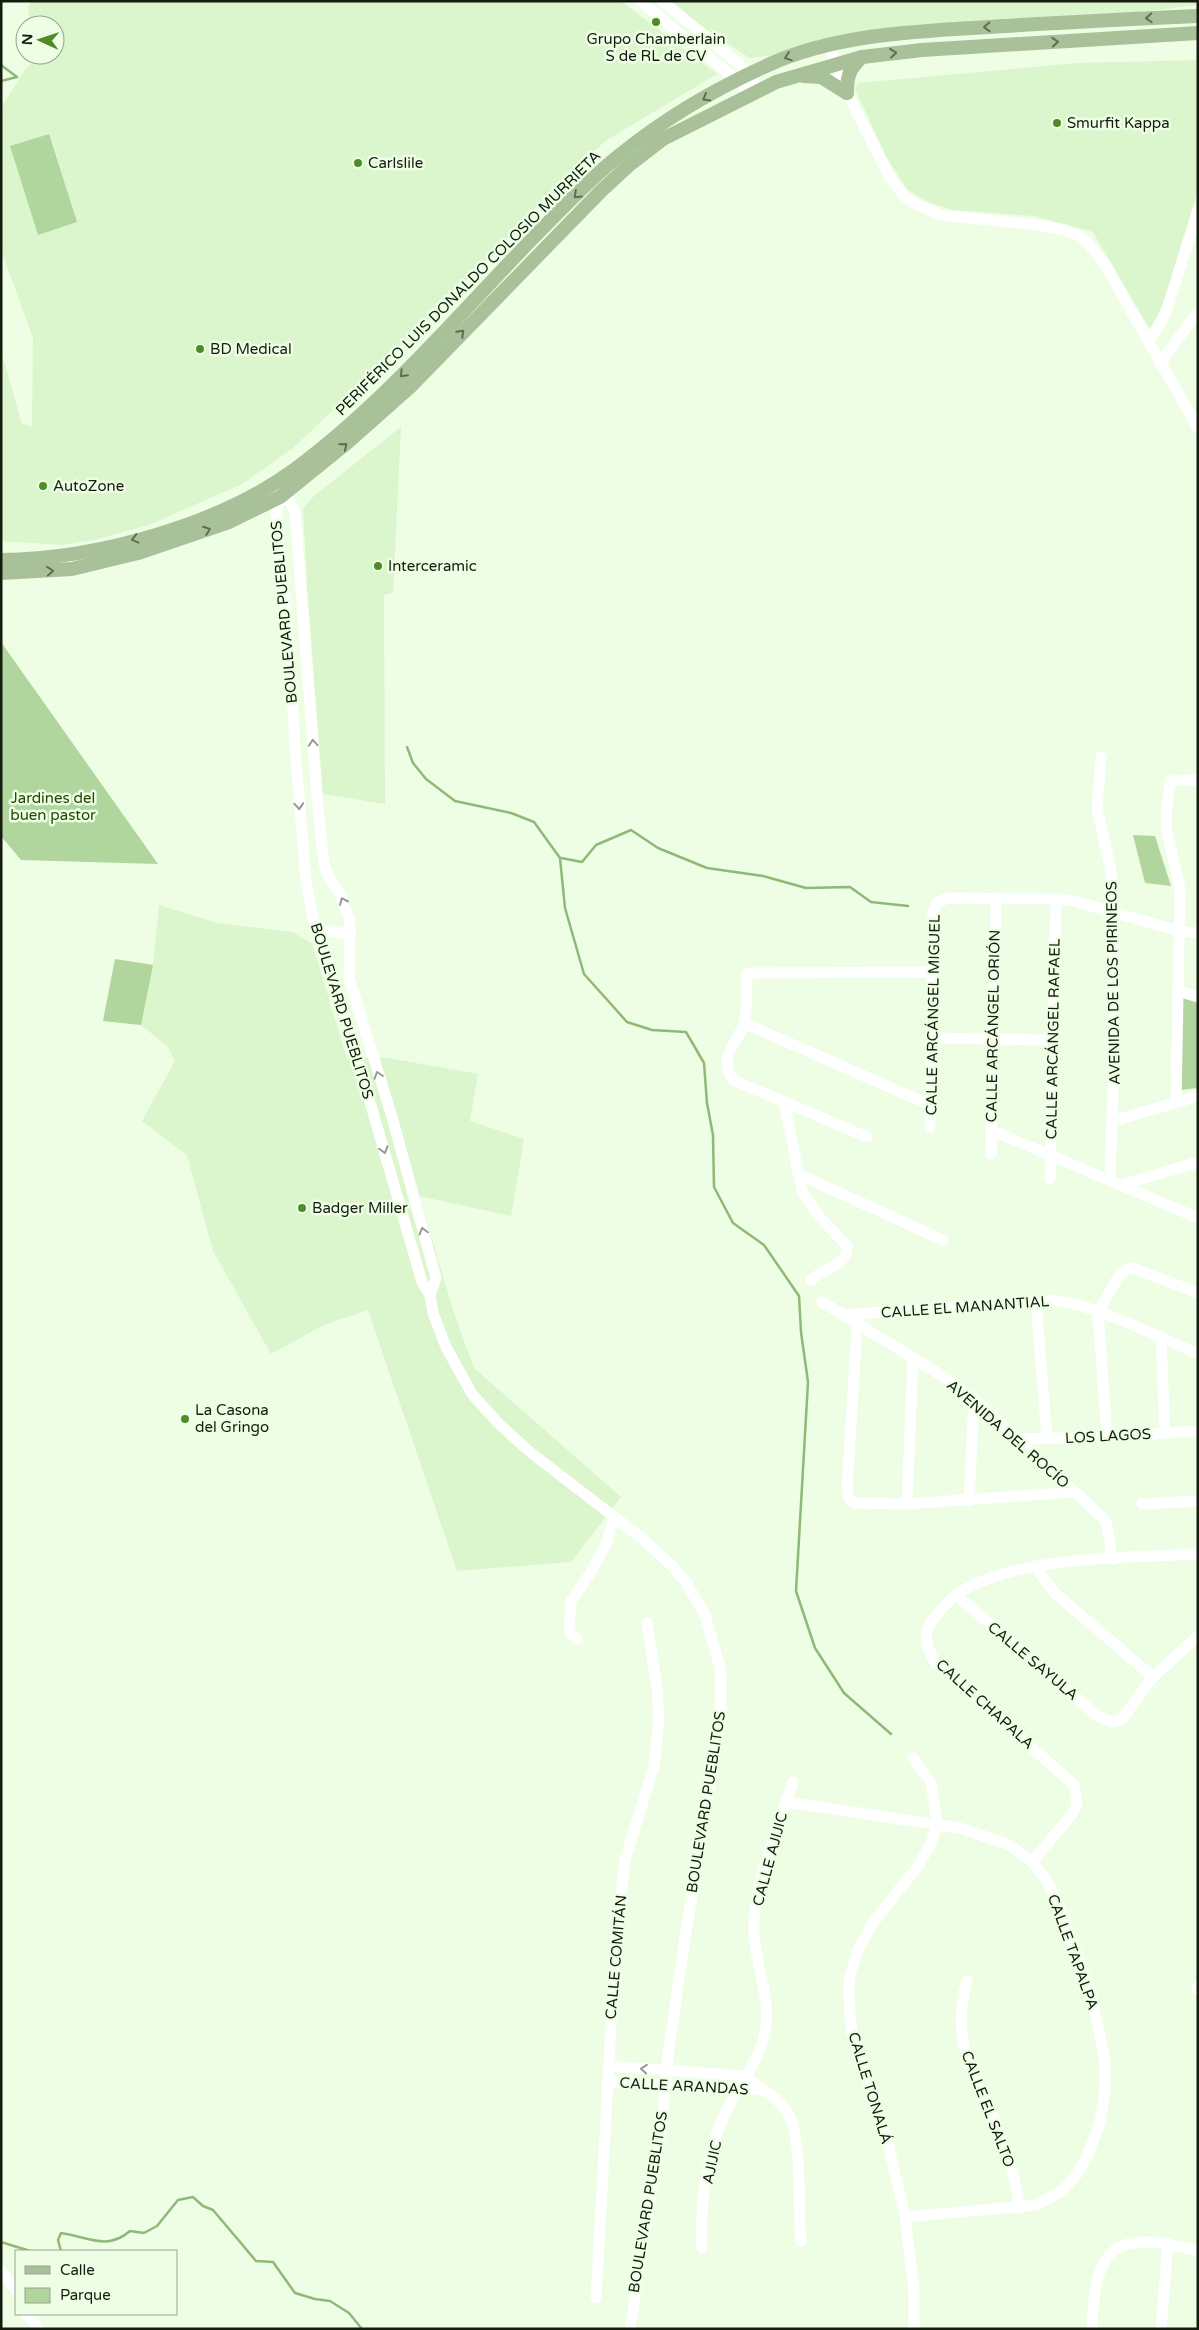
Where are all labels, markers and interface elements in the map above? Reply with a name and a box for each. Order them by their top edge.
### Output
one-way arrow [1145,12,1153,23]
north arrow [15,15,65,65]
marker: Grupo Chamberlain S de RL de CV [650,16,662,28]
one-way arrow [983,22,991,33]
place label: Grupo Chamberlain S de RL de CV [586,30,726,65]
text: N [19,33,36,45]
one-way arrow [1051,37,1059,48]
one-way arrow [889,48,897,59]
one-way arrow [785,51,793,61]
one-way arrow [703,91,712,101]
place label: Smurfit Kappa [1067,114,1170,132]
marker: Smurfit Kappa [1051,117,1063,129]
street label: PERIFÉRICO LUIS DONALDO COLOSIO MURRIETA [332,147,604,419]
place label: Carlslile [368,154,423,172]
marker: Carlslile [352,157,364,169]
one-way arrow [573,189,582,198]
one-way arrow [455,329,464,338]
place label: BD Medical [210,340,292,358]
marker: BD Medical [194,343,206,355]
one-way arrow [399,368,408,377]
one-way arrow [338,443,347,451]
place label: AutoZone [53,477,124,495]
marker: AutoZone [37,480,49,492]
street label: BOULEVARD PUEBLITOS [267,520,301,704]
one-way arrow [202,526,210,536]
one-way arrow [131,534,139,544]
place label: Interceramic [388,557,477,575]
marker: Interceramic [372,560,384,572]
one-way arrow [46,566,54,577]
one-way arrow [308,739,319,747]
park label: Jardines del buen pastor [10,789,96,824]
one-way arrow [294,803,305,811]
street label: AVENIDA DE LOS PIRINEOS [1102,881,1124,1085]
one-way arrow [339,897,349,906]
street label: CALLE ARCÁNGEL MIGUEL [922,914,944,1116]
street label: BOULEVARD PUEBLITOS [307,921,377,1101]
street label: CALLE ARCÁNGEL ORIÓN [982,929,1004,1123]
street label: CALLE ARCÁNGEL RAFAEL [1042,938,1064,1140]
one-way arrow [374,1071,384,1080]
one-way arrow [379,1145,389,1153]
place label: Badger Miller [312,1199,408,1217]
marker: Badger Miller [296,1202,308,1214]
one-way arrow [418,1226,429,1235]
street label: CALLE EL MANANTIAL [880,1292,1050,1322]
street label: AVENIDA DEL ROCÍO [943,1376,1073,1492]
place label: La Casona del Gringo [195,1401,269,1436]
marker: La Casona del Gringo [179,1413,191,1425]
street label: LOS LAGOS [1065,1425,1151,1447]
street label: CALLE SAYULA [984,1618,1082,1704]
street label: CALLE CHAPALA [932,1655,1038,1753]
street label: BOULEVARD PUEBLITOS [683,1710,729,1894]
street label: CALLE AJIJIC [749,1810,791,1908]
street label: CALLE TAPALPA [1044,1892,1102,2012]
street label: CALLE COMITÁN [602,1894,630,2020]
street label: CALLE TONALÁ [844,2030,896,2146]
street label: CALLE EL SALTO [957,2048,1019,2170]
one-way arrow [639,2063,647,2074]
street label: CALLE ARANDAS [619,2074,749,2098]
street label: BOULEVARD PUEBLITOS [625,2110,671,2294]
street label: AJIJIC [699,2139,725,2185]
legend [15,2250,178,2315]
text: Calle [60,2261,95,2279]
text: Parque [60,2286,111,2304]

